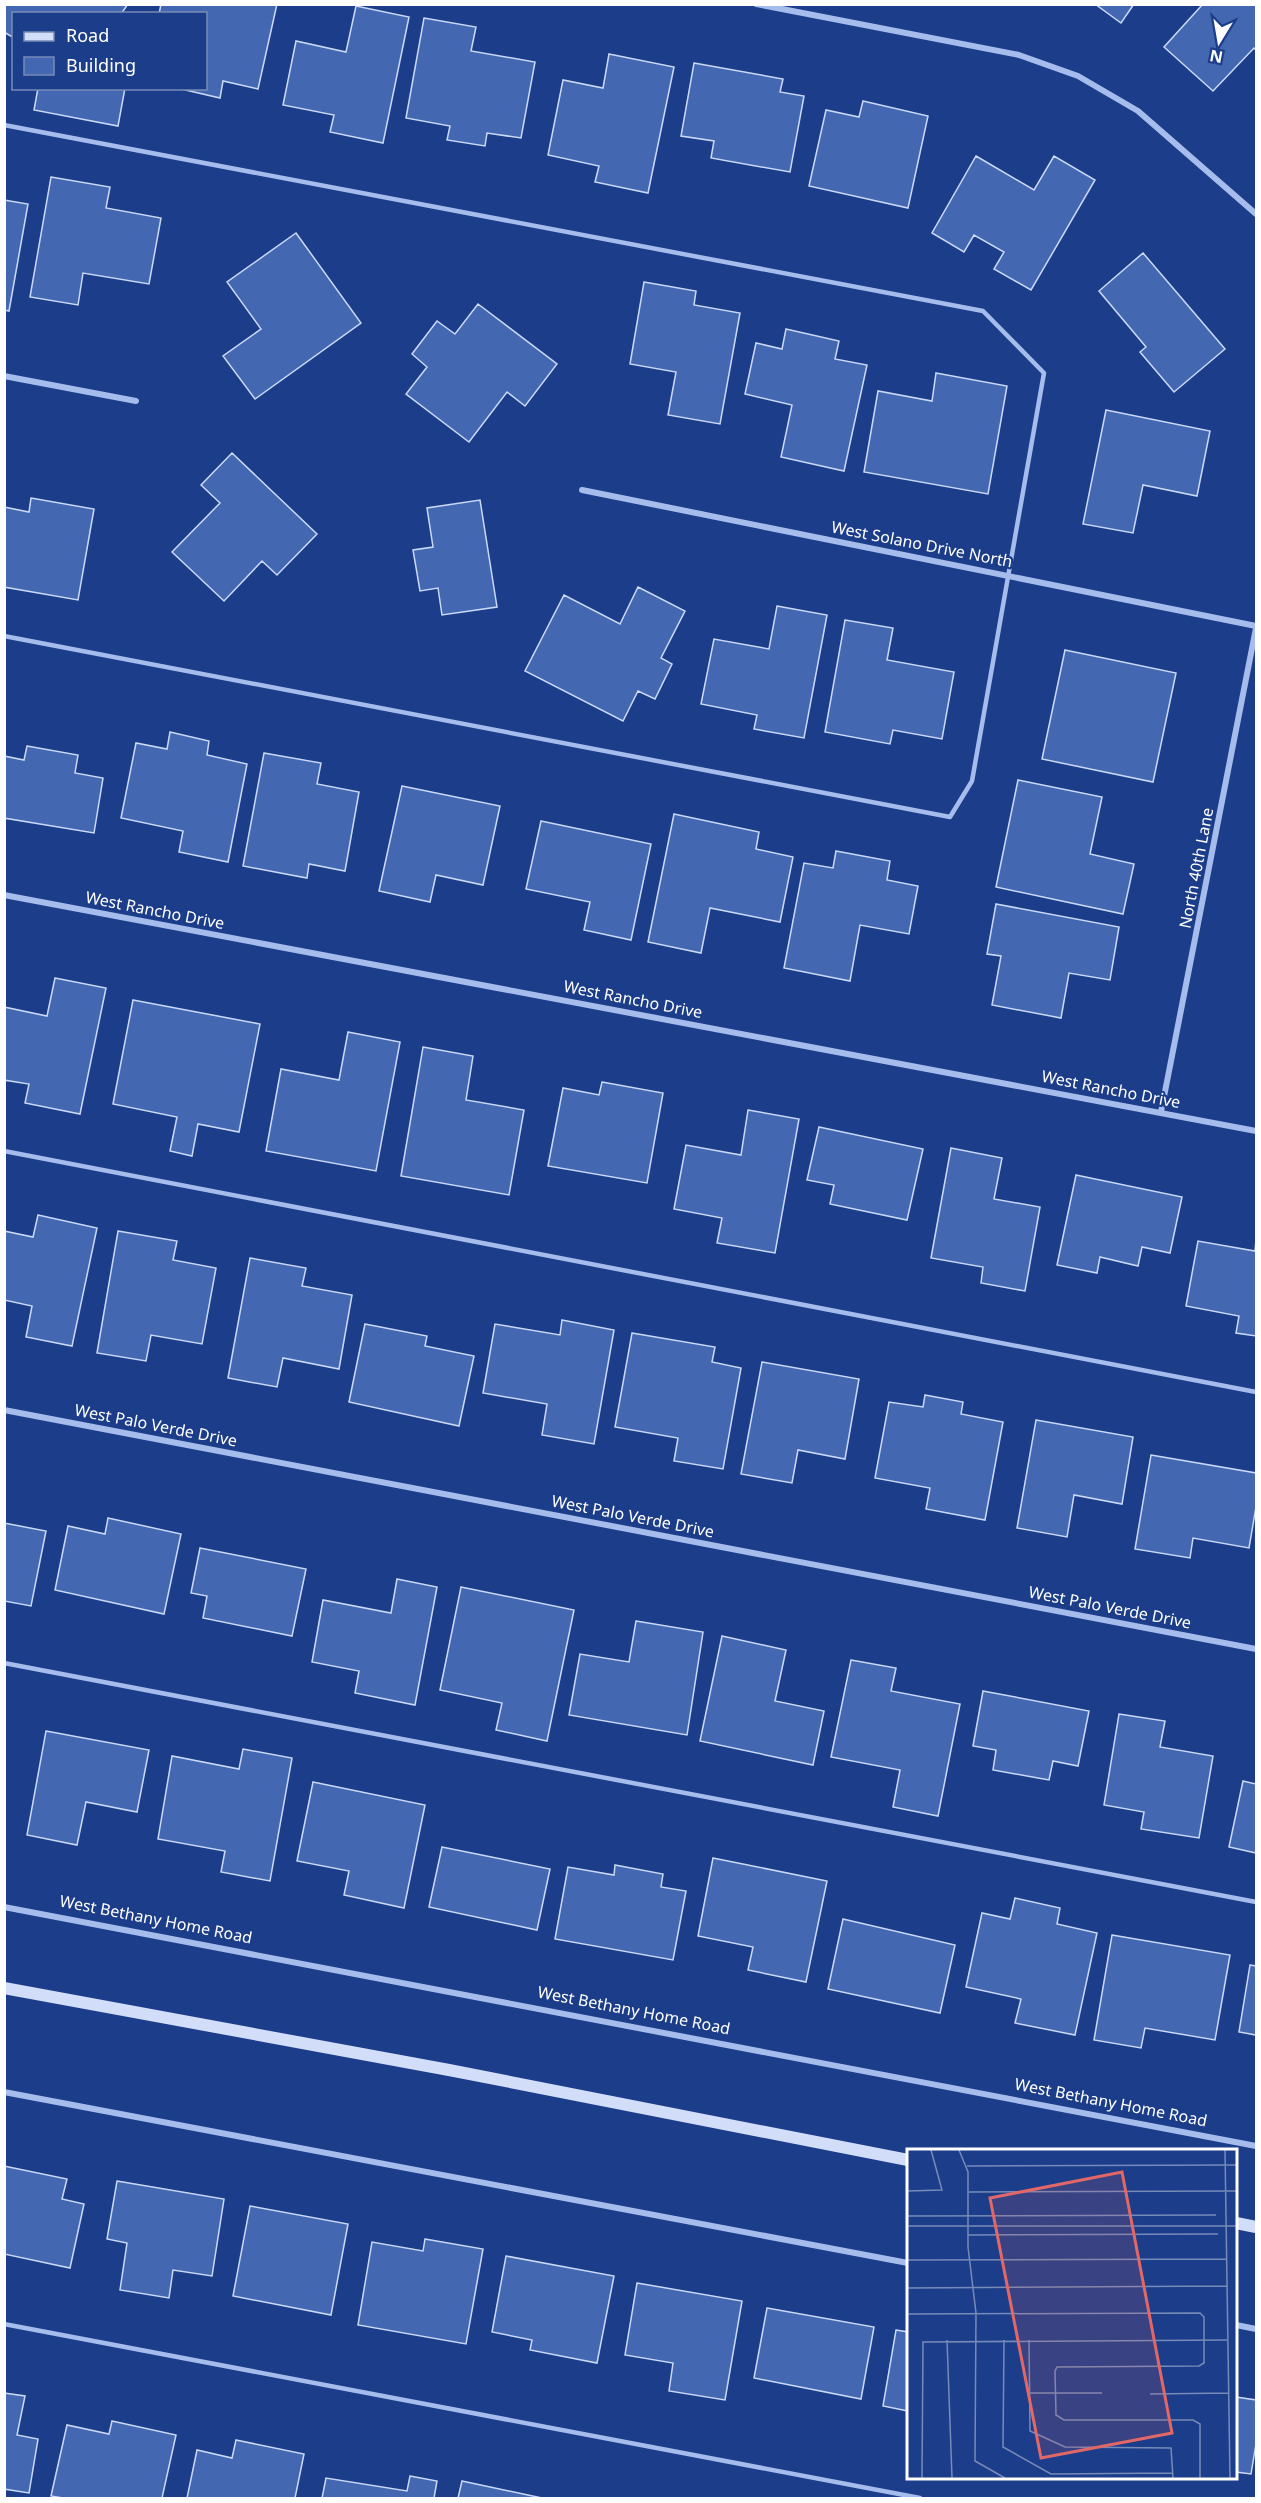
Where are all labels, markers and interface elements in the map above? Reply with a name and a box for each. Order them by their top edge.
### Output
legend [12,12,207,90]
north arrow [1189,12,1249,72]
text: Road [66,23,109,47]
text: N [1208,45,1225,69]
text: Building [66,53,136,77]
street label: West Solano Drive North [829,516,1015,572]
street label: North 40th Lane [1173,806,1219,930]
street label: West Rancho Drive [84,886,226,934]
street label: West Rancho Drive [562,975,704,1023]
street label: West Rancho Drive [1040,1065,1182,1113]
street label: West Palo Verde Drive [73,1398,239,1452]
street label: West Palo Verde Drive [550,1489,716,1543]
street label: West Palo Verde Drive [1027,1580,1193,1634]
street label: West Bethany Home Road [58,1890,254,1948]
street label: West Bethany Home Road [536,1981,732,2039]
street label: West Bethany Home Road [1013,2073,1209,2131]
inset map [907,2149,1237,2479]

